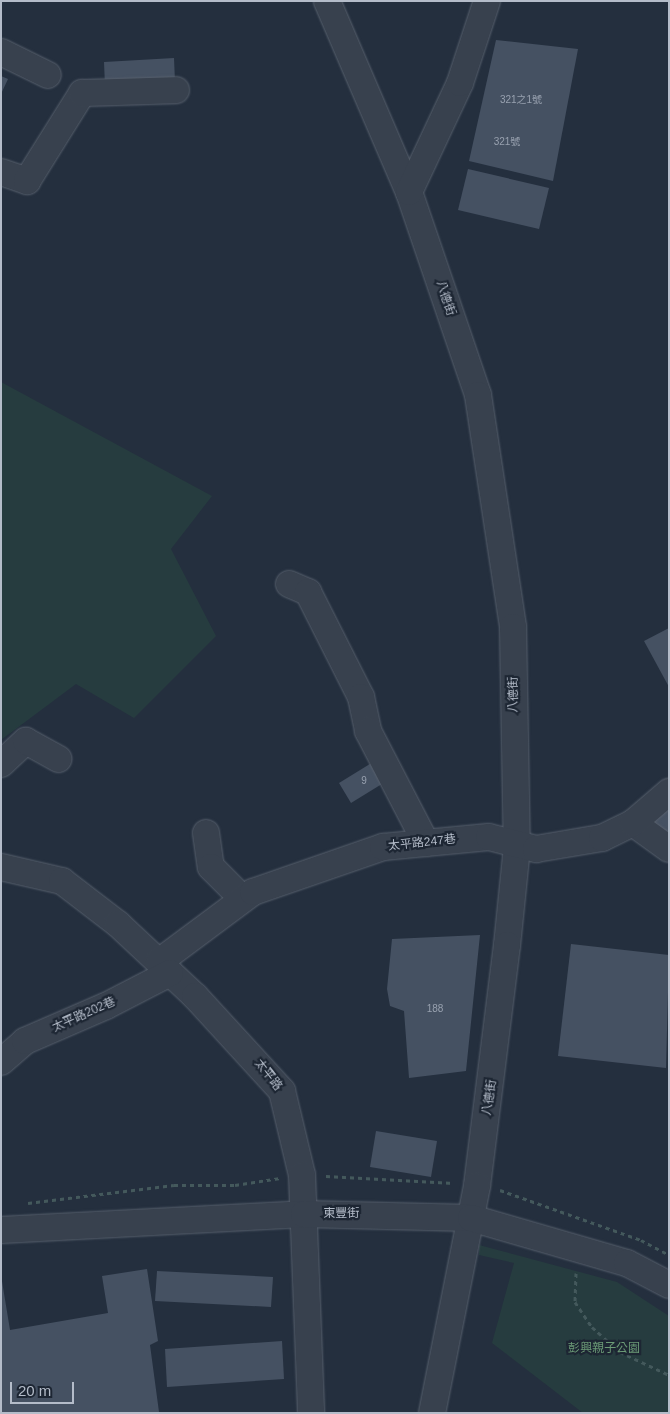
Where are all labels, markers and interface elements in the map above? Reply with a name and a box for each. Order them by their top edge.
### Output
house number: 321之1號 [500,94,542,106]
house number: 321號 [494,136,520,148]
street label: 八德街 [432,279,458,317]
street label: 八德街 [506,677,522,713]
house number: 9 [361,775,367,787]
street label: 太平路247巷 [387,832,457,854]
street label: 太平路202巷 [50,995,118,1035]
house number: 188 [427,1003,443,1015]
street label: 太平路 [251,1056,285,1094]
street label: 八德街 [480,1079,500,1117]
street label: 東豐街 [323,1207,359,1221]
park label: 彭興親子公園 [568,1342,640,1356]
scale bar [12,1372,76,1404]
text: 20 m [18,1382,51,1399]

